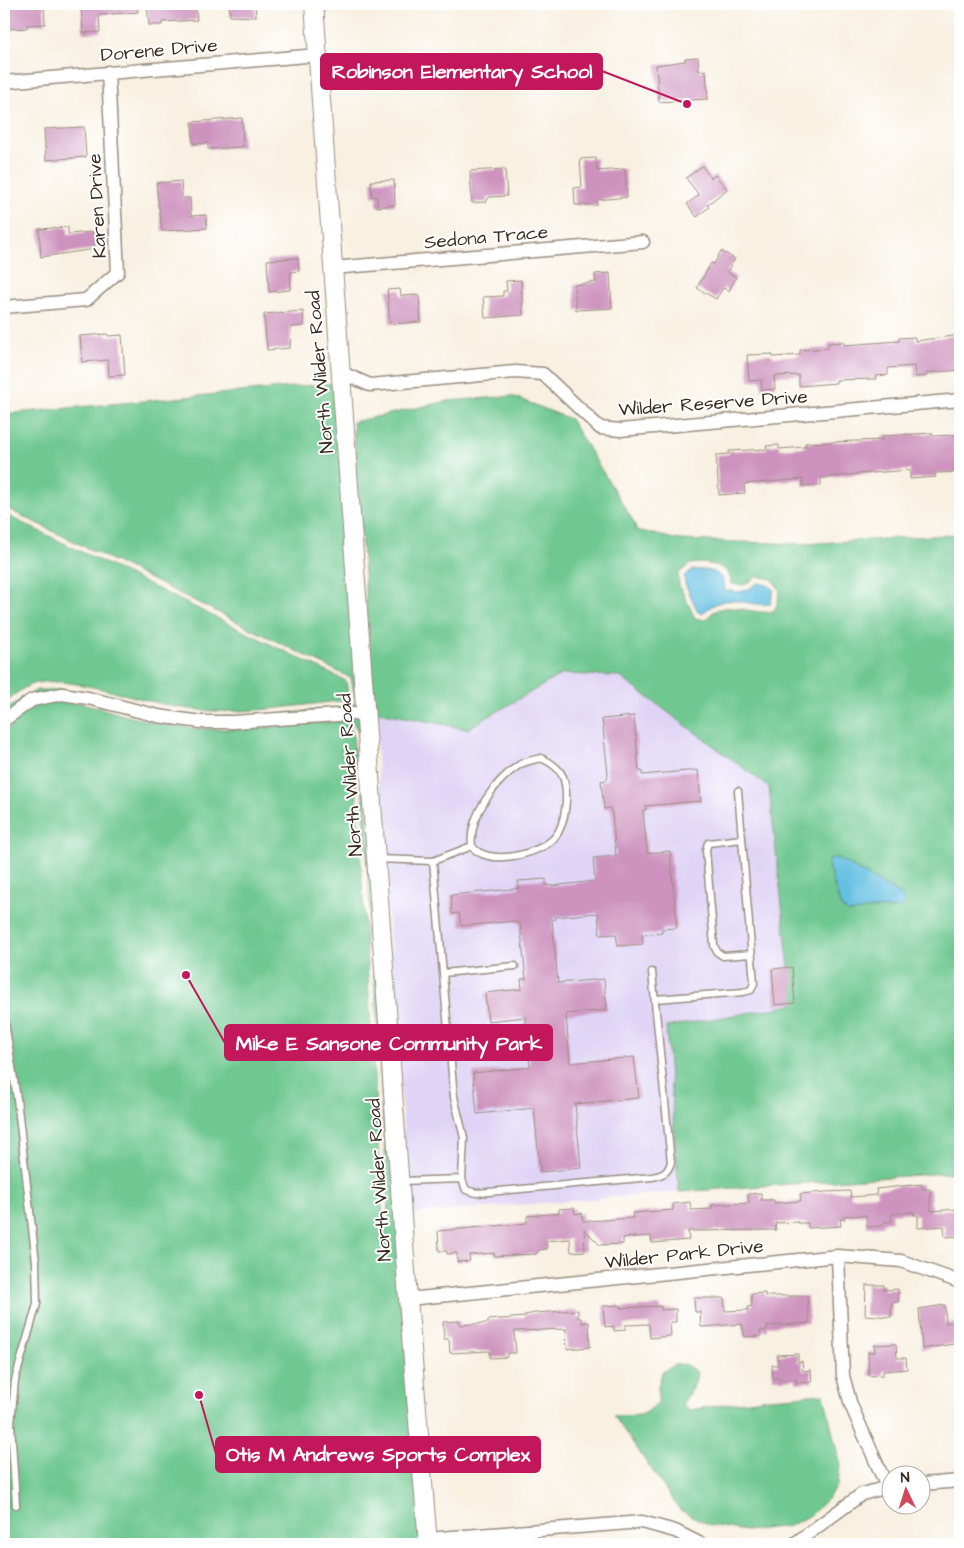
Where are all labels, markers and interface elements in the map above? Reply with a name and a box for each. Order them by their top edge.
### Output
street label: Dorene Drive [100,32,219,69]
callout: Robinson Elementary School [321,54,602,89]
text: Robinson Elementary School [332,58,592,87]
street label: Karen Drive [81,153,114,259]
street label: Sedona Trace [423,219,549,256]
street label: North Wilder Road [300,289,341,454]
street label: Wilder Reserve Drive [618,383,809,424]
street label: North Wilder Road [331,692,370,857]
callout: Mike E Sansone Community Park [225,1025,552,1060]
text: Mike E Sansone Community Park [236,1030,543,1059]
street label: North Wilder Road [360,1097,399,1262]
street label: Wilder Park Drive [604,1233,765,1276]
callout: Otis M Andrews Sports Complex [216,1437,540,1472]
text: Otis M Andrews Sports Complex [226,1441,531,1469]
north arrow [882,1466,932,1516]
text: N [900,1468,910,1488]

